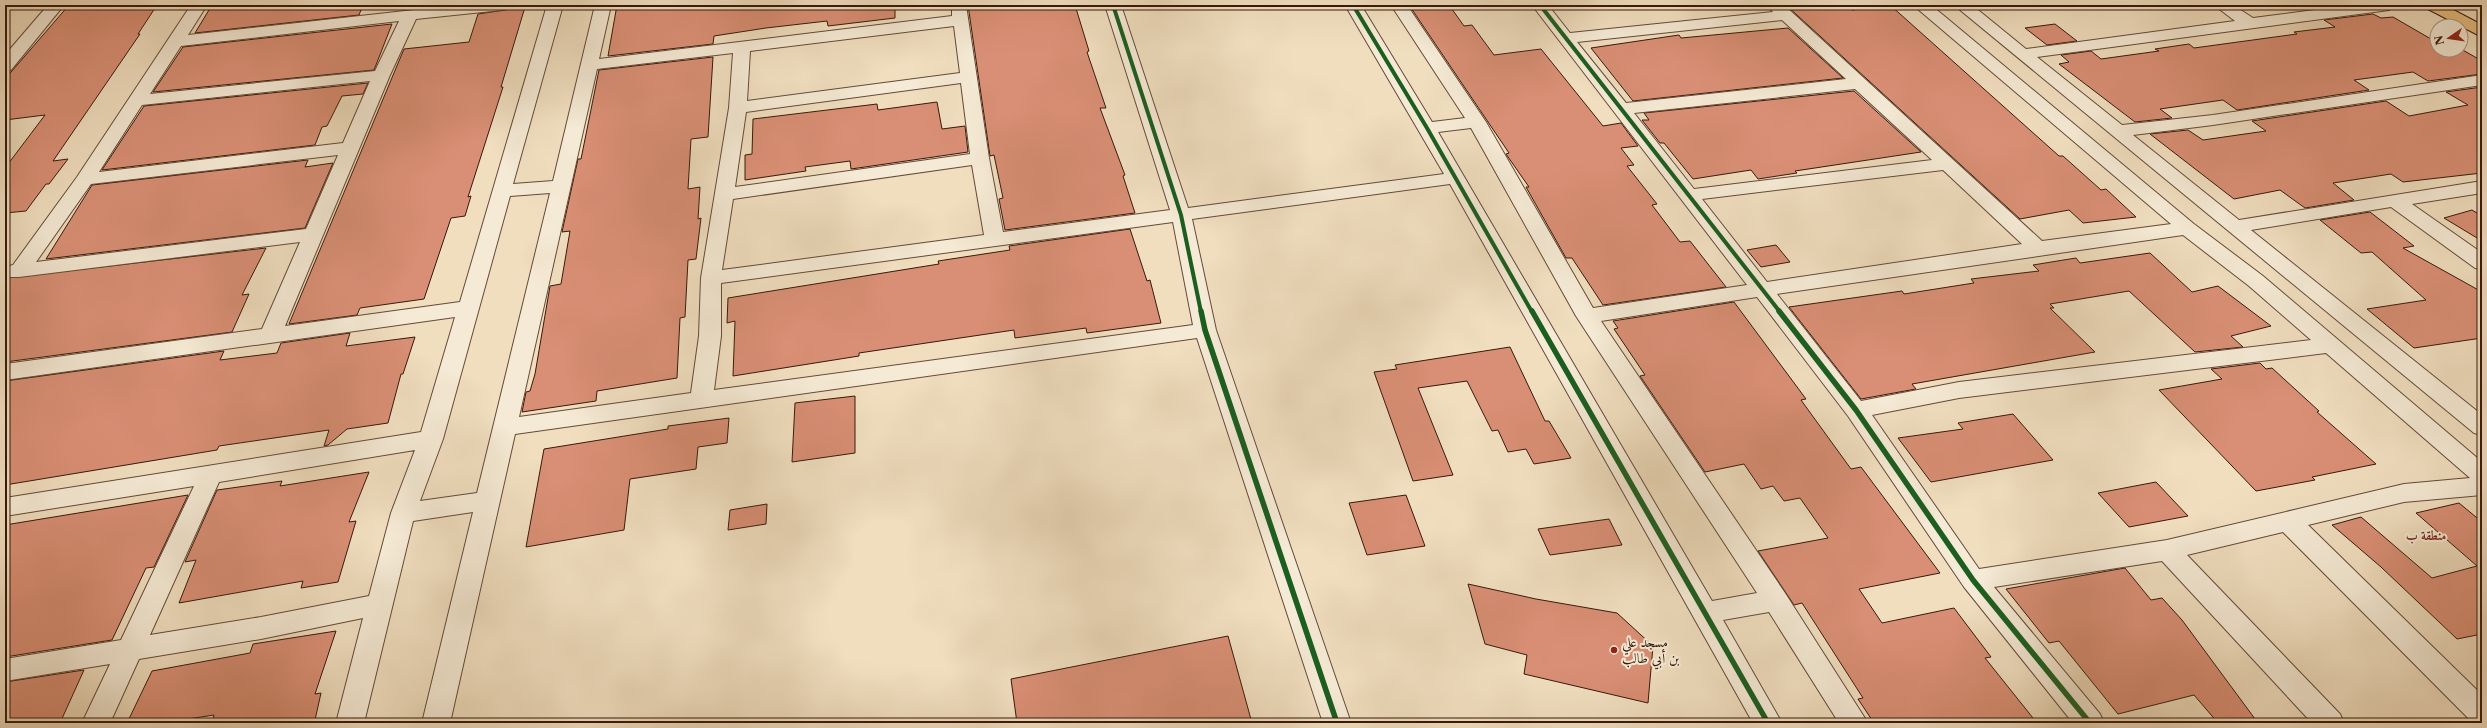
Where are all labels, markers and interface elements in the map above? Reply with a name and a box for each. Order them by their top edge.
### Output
north arrow [2429,18,2469,58]
text: N [2431,34,2447,46]
district label: منطقة ب [2406,527,2446,544]
place label: مسجد علي بن أبي طالب [1622,633,1680,670]
marker: مسجد علي بن أبي طالب [1609,645,1619,655]

